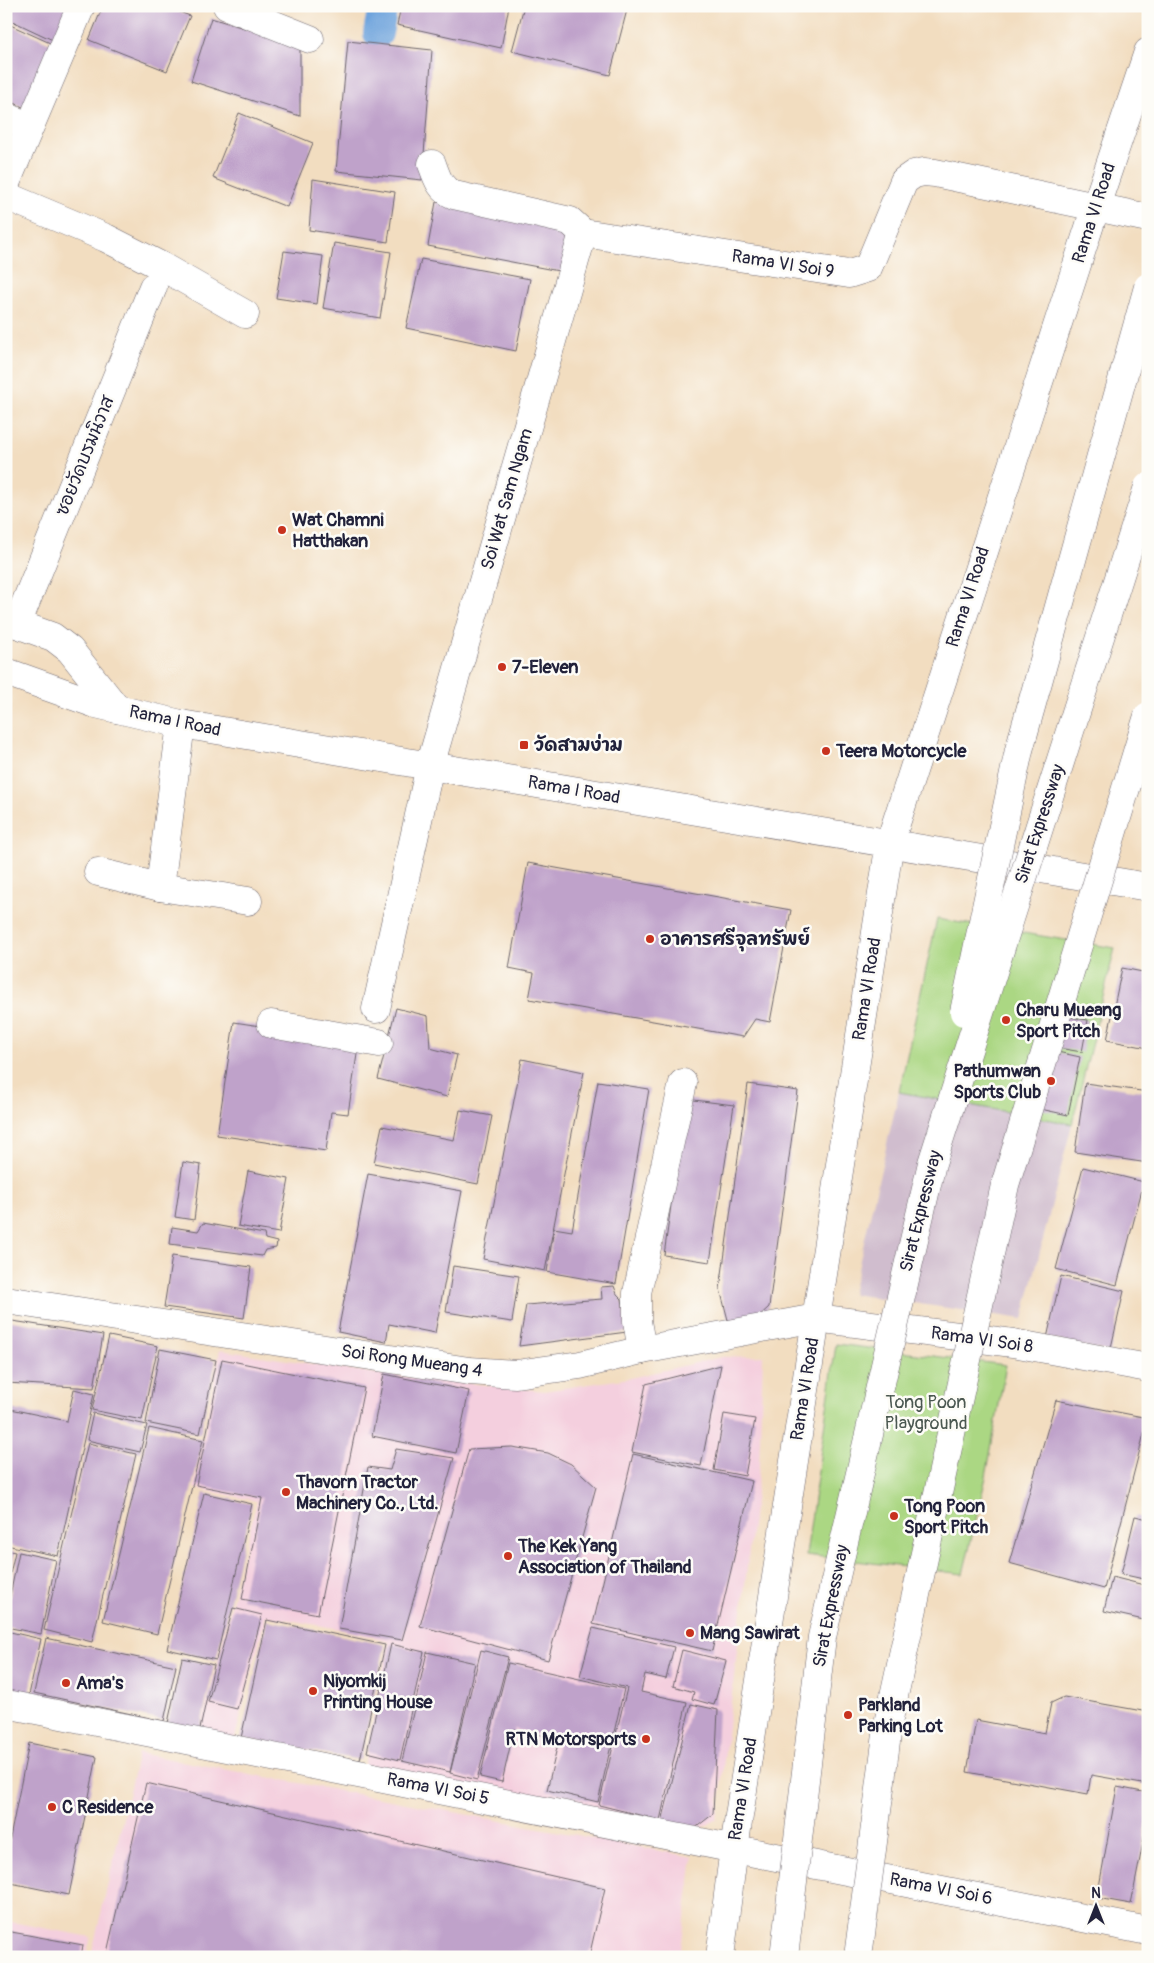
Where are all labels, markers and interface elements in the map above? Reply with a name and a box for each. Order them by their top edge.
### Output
street label: Rama VI Road [1067,160,1121,266]
street label: Rama VI Soi 9 [730,245,836,283]
street label: ซอยวัดบรมนิวาส [51,392,120,519]
street label: Soi Wat Sam Ngam [476,426,538,572]
place label: Wat Chamni Hatthakan [292,509,384,553]
marker: Wat Chamni Hatthakan [276,524,288,536]
street label: Rama VI Road [941,544,995,650]
place label: 7-Eleven [512,656,579,679]
marker: 7-Eleven [496,661,508,673]
street label: Rama I Road [127,700,223,742]
place label: วัดสามง่าม [534,733,623,757]
marker: วัดสามง่าม [518,739,530,751]
place label: Teera Motorcycle [835,740,968,763]
marker: Teera Motorcycle [820,745,832,757]
street label: Sirat Expressway [1010,761,1070,887]
street label: Rama I Road [526,771,622,809]
place label: อาคารศรีจุลทรัพย์ [660,926,810,952]
marker: อาคารศรีจุลทรัพย์ [644,933,656,945]
street label: Rama VI Road [847,936,887,1042]
place label: Charu Mueang Sport Pitch [1016,999,1121,1043]
marker: Charu Mueang Sport Pitch [1000,1014,1012,1026]
place label: Pathumwan Sports Club [953,1060,1041,1104]
marker: Pathumwan Sports Club [1045,1075,1057,1087]
street label: Sirat Expressway [895,1148,947,1274]
street label: Rama VI Soi 8 [929,1321,1035,1359]
street label: Rama VI Road [785,1336,825,1442]
street label: Soi Rong Mueang 4 [340,1340,485,1382]
park label: Tong Poon Playground [884,1391,968,1435]
place label: Thavorn Tractor Machinery Co., Ltd. [295,1471,439,1515]
marker: Thavorn Tractor Machinery Co., Ltd. [280,1486,292,1498]
place label: Tong Poon Sport Pitch [903,1495,989,1539]
marker: Tong Poon Sport Pitch [888,1510,900,1522]
place label: The Kek Yang Association of Thailand [517,1535,692,1579]
street label: Sirat Expressway [808,1542,854,1669]
marker: The Kek Yang Association of Thailand [502,1550,514,1562]
place label: Mang Sawirat [700,1622,800,1645]
marker: Mang Sawirat [684,1627,696,1639]
place label: Niyomkij Printing House [323,1670,434,1714]
place label: Ama's [76,1672,124,1695]
marker: Ama's [60,1677,72,1689]
marker: Niyomkij Printing House [307,1685,319,1697]
place label: Parkland Parking Lot [858,1694,944,1738]
marker: Parkland Parking Lot [842,1709,854,1721]
place label: RTN Motorsports [506,1728,637,1751]
marker: RTN Motorsports [640,1733,652,1745]
street label: Rama VI Road [723,1736,763,1842]
street label: Rama VI Soi 5 [385,1768,491,1810]
place label: C Residence [62,1796,154,1819]
marker: C Residence [46,1801,58,1813]
street label: Rama VI Soi 6 [887,1868,995,1910]
north arrow [1072,1880,1122,1930]
text: N [1091,1885,1101,1902]

